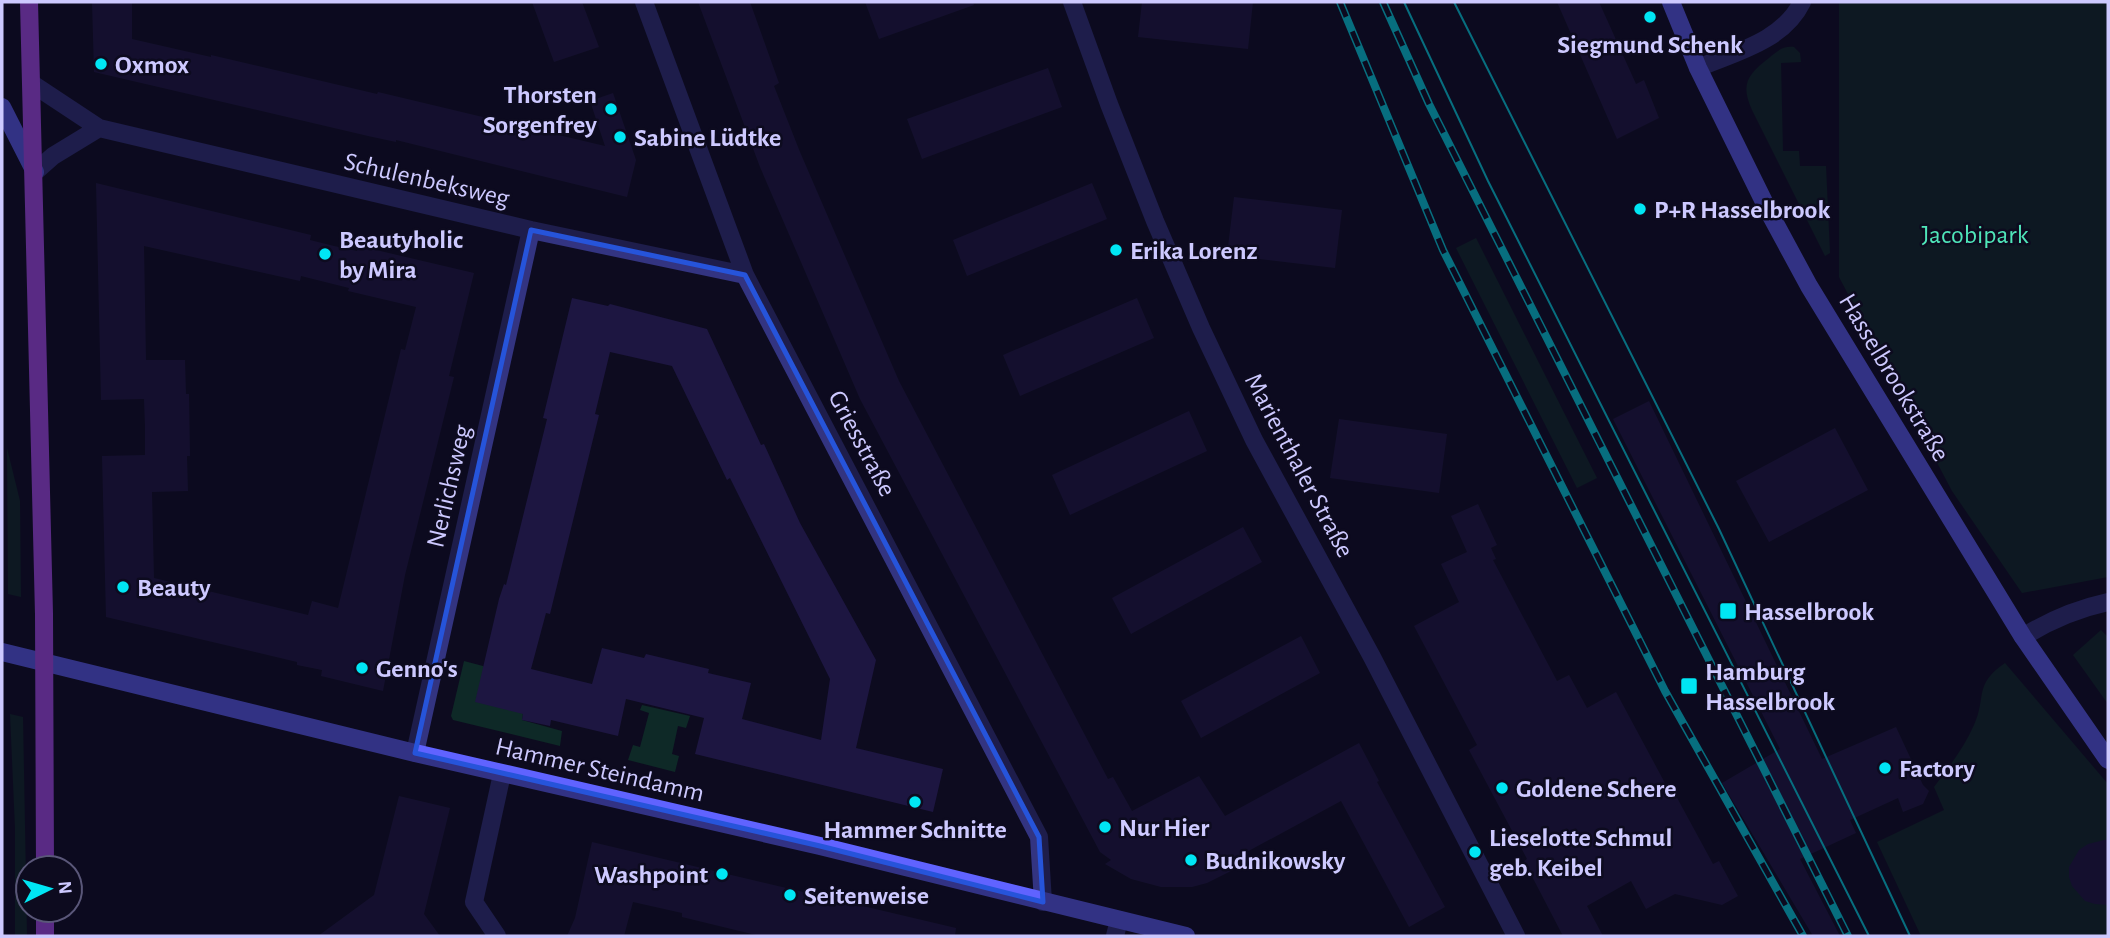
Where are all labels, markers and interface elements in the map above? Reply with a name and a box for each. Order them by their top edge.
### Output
marker: Siegmund Schenk [1642,9,1658,25]
place label: Siegmund Schenk [1557,32,1743,58]
place label: Oxmox [115,52,189,78]
marker: Oxmox [93,56,109,72]
place label: Thorsten Sorgenfrey [483,82,597,138]
marker: Thorsten Sorgenfrey [603,101,619,117]
place label: Sabine Lüdtke [634,125,781,151]
marker: Sabine Lüdtke [612,129,628,145]
street label: Schulenbeksweg [342,148,512,212]
place label: P+R Hasselbrook [1654,197,1830,223]
marker: P+R Hasselbrook [1632,201,1648,217]
park label: Jacobipark [1921,222,2029,248]
place label: Beautyholic by Mira [339,227,463,283]
place label: Erika Lorenz [1130,238,1258,264]
marker: Erika Lorenz [1108,242,1124,258]
marker: Beautyholic by Mira [317,246,333,262]
street label: Hasselbrookstraße [1834,289,1954,466]
street label: Marienthaler Straße [1240,369,1359,562]
street label: Griesstraße [823,386,901,501]
street label: Nerlichsweg [422,422,476,550]
place label: Beauty [137,575,211,601]
marker: Beauty [115,579,131,595]
place label: Hasselbrook [1744,599,1874,625]
marker: Hasselbrook [1718,601,1738,621]
place label: Genno's [376,656,458,682]
place label: Hamburg Hasselbrook [1705,659,1835,715]
marker: Genno's [354,660,370,676]
marker: Hamburg Hasselbrook [1679,676,1699,696]
street label: Hammer Steindamm [493,733,707,807]
place label: Factory [1899,756,1975,782]
marker: Factory [1877,760,1893,776]
place label: Goldene Schere [1516,776,1677,802]
marker: Goldene Schere [1494,780,1510,796]
marker: Hammer Schnitte [907,794,923,810]
place label: Nur Hier [1119,815,1209,841]
place label: Hammer Schnitte [823,817,1007,843]
marker: Nur Hier [1097,819,1113,835]
place label: Lieselotte Schmul geb. Keibel [1489,825,1672,881]
marker: Lieselotte Schmul geb. Keibel [1467,844,1483,860]
place label: Budnikowsky [1205,848,1346,874]
marker: Budnikowsky [1183,852,1199,868]
north arrow [14,854,84,924]
place label: Washpoint [594,862,708,888]
marker: Washpoint [714,866,730,882]
text: N [54,880,74,895]
place label: Seitenweise [804,883,929,909]
marker: Seitenweise [782,887,798,903]

